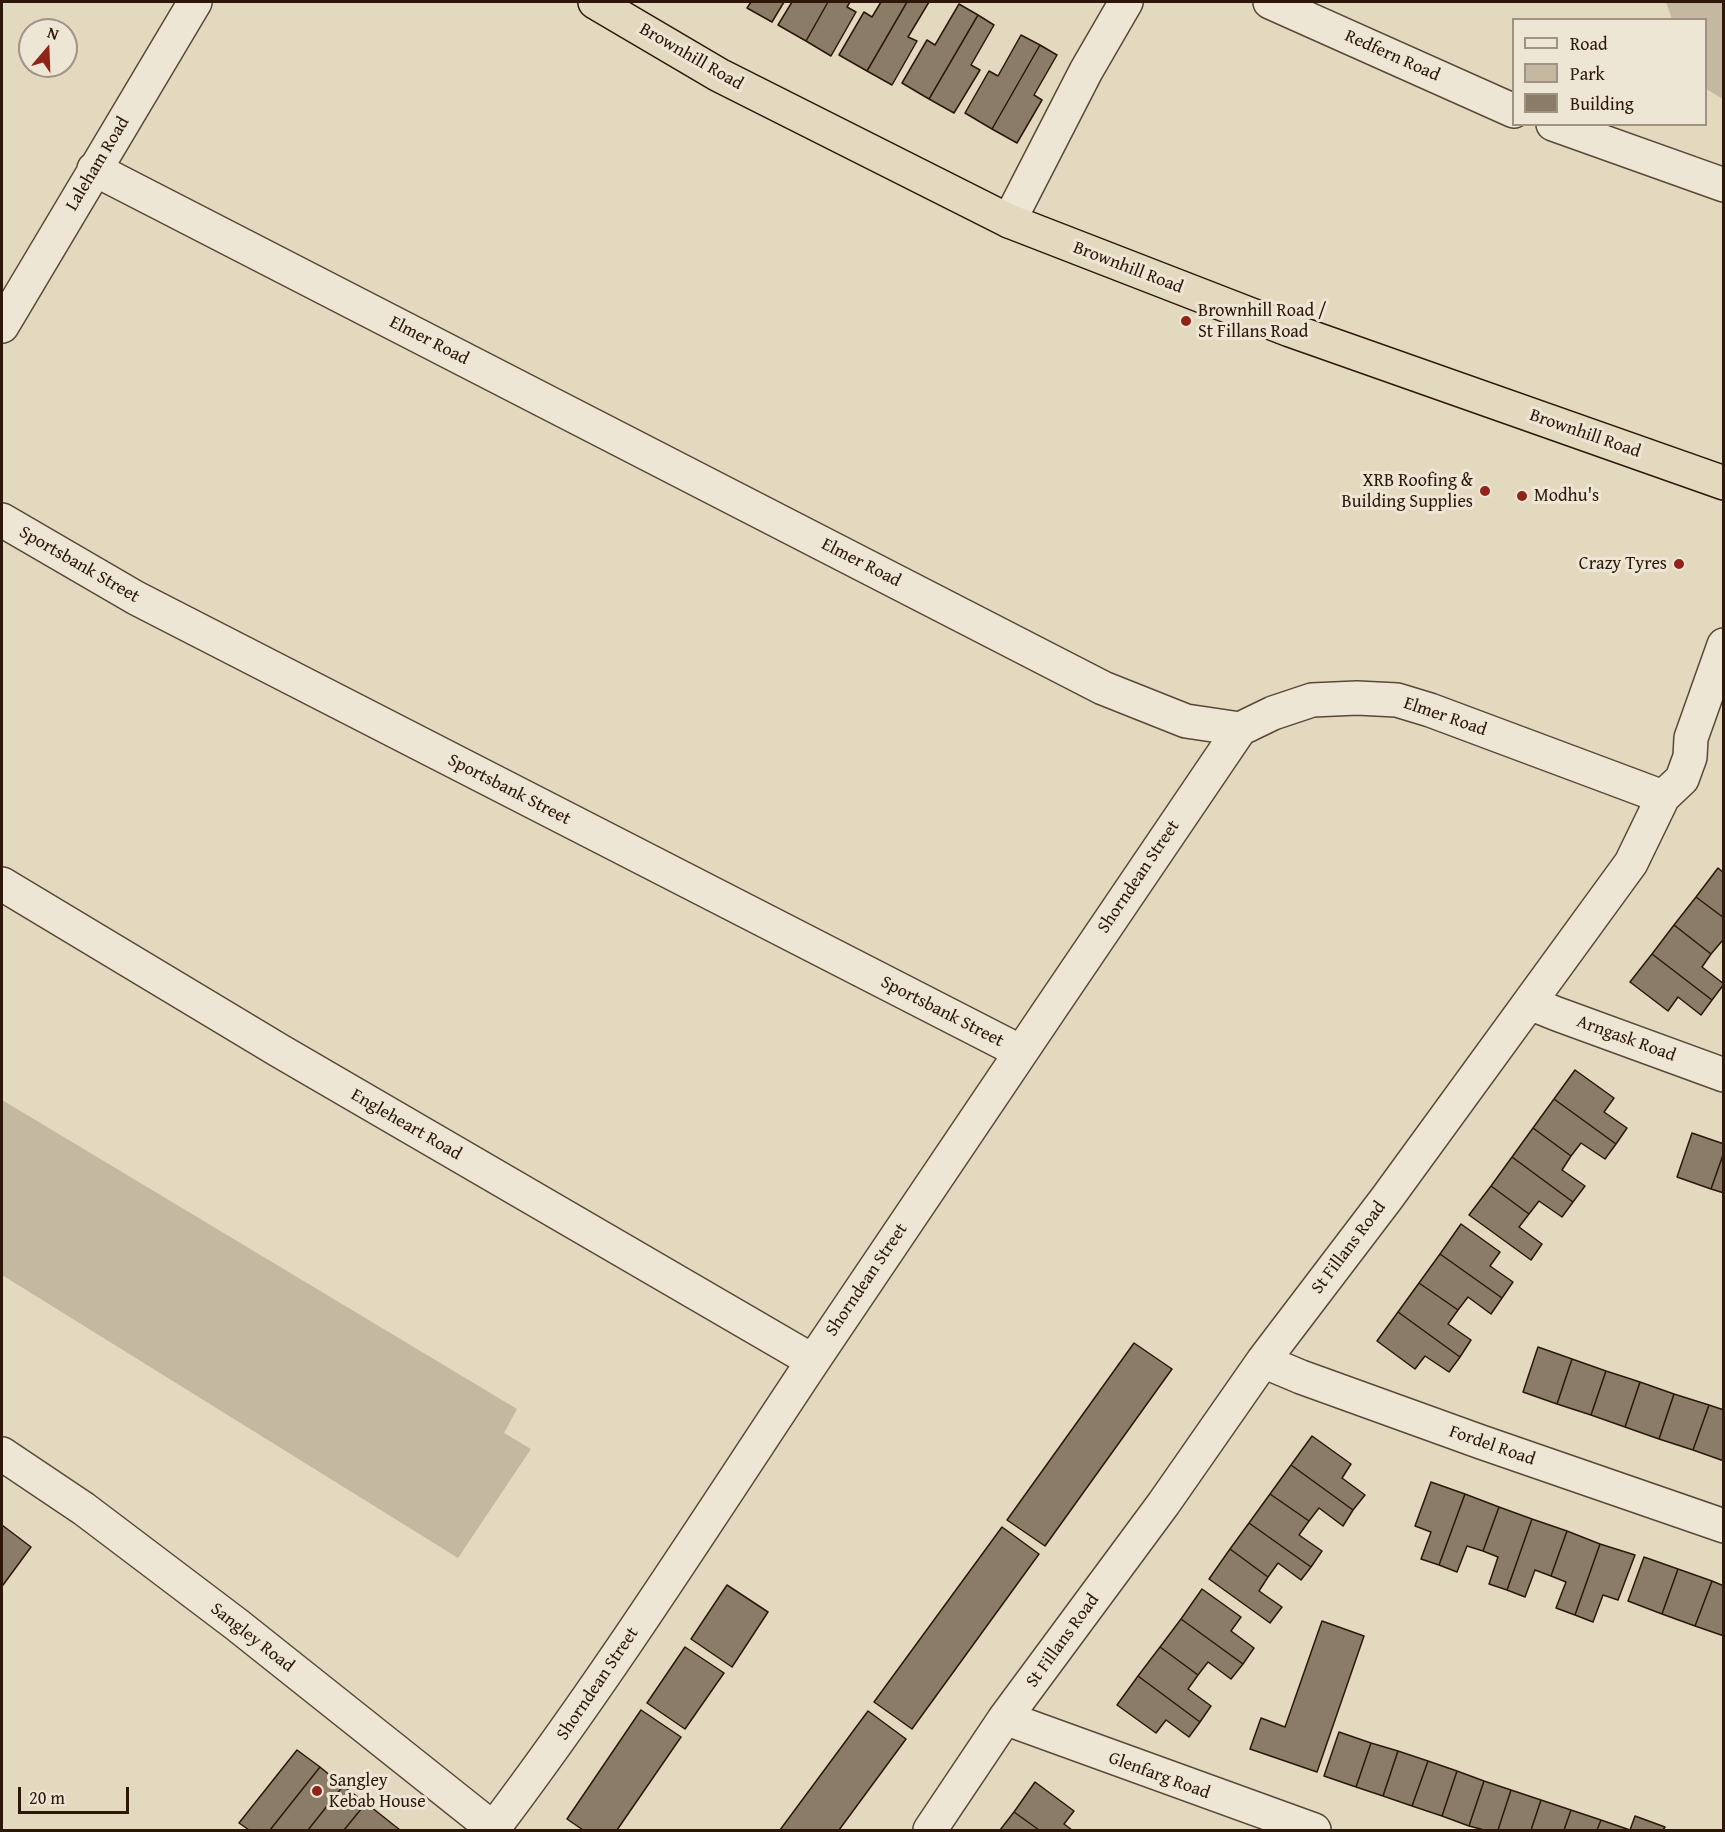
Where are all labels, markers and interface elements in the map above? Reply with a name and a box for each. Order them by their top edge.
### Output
north arrow [18,18,78,78]
legend [1512,18,1707,126]
street label: Brownhill Road [635,19,747,95]
text: N [44,20,62,46]
street label: Redfern Road [1341,25,1443,87]
text: Road [1570,30,1608,57]
text: Park [1570,60,1605,87]
text: Building [1570,90,1634,117]
street label: Laleham Road [62,113,134,215]
street label: Brownhill Road [1070,237,1186,299]
place label: Brownhill Road / St Fillans Road [1198,300,1326,342]
street label: Elmer Road [386,312,472,370]
marker: Brownhill Road / St Fillans Road [1179,314,1193,328]
street label: Brownhill Road [1527,405,1643,463]
place label: XRB Roofing & Building Supplies [1342,470,1473,512]
marker: XRB Roofing & Building Supplies [1478,484,1492,498]
place label: Modhu's [1534,485,1599,507]
marker: Modhu's [1515,489,1529,503]
street label: Sportsbank Street [15,522,143,608]
street label: Elmer Road [818,534,904,592]
place label: Crazy Tyres [1579,553,1667,575]
marker: Crazy Tyres [1672,557,1686,571]
street label: Elmer Road [1401,693,1489,741]
street label: Sportsbank Street [444,750,574,830]
street label: Shorndean Street [1093,816,1185,938]
street label: Sportsbank Street [877,972,1007,1052]
street label: Arngask Road [1574,1011,1678,1067]
street label: Engleheart Road [347,1085,465,1165]
street label: St Fillans Road [1307,1197,1391,1299]
street label: Shorndean Street [821,1219,913,1341]
street label: Fordel Road [1446,1421,1538,1471]
street label: St Fillans Road [1022,1590,1104,1692]
street label: Sangley Road [206,1599,298,1677]
street label: Shorndean Street [552,1623,644,1745]
street label: Glenfarg Road [1105,1748,1213,1804]
place label: Sangley Kebab House [329,1770,426,1812]
scale bar [21,1775,132,1813]
text: 20 m [29,1784,65,1811]
marker: Sangley Kebab House [310,1784,324,1798]

